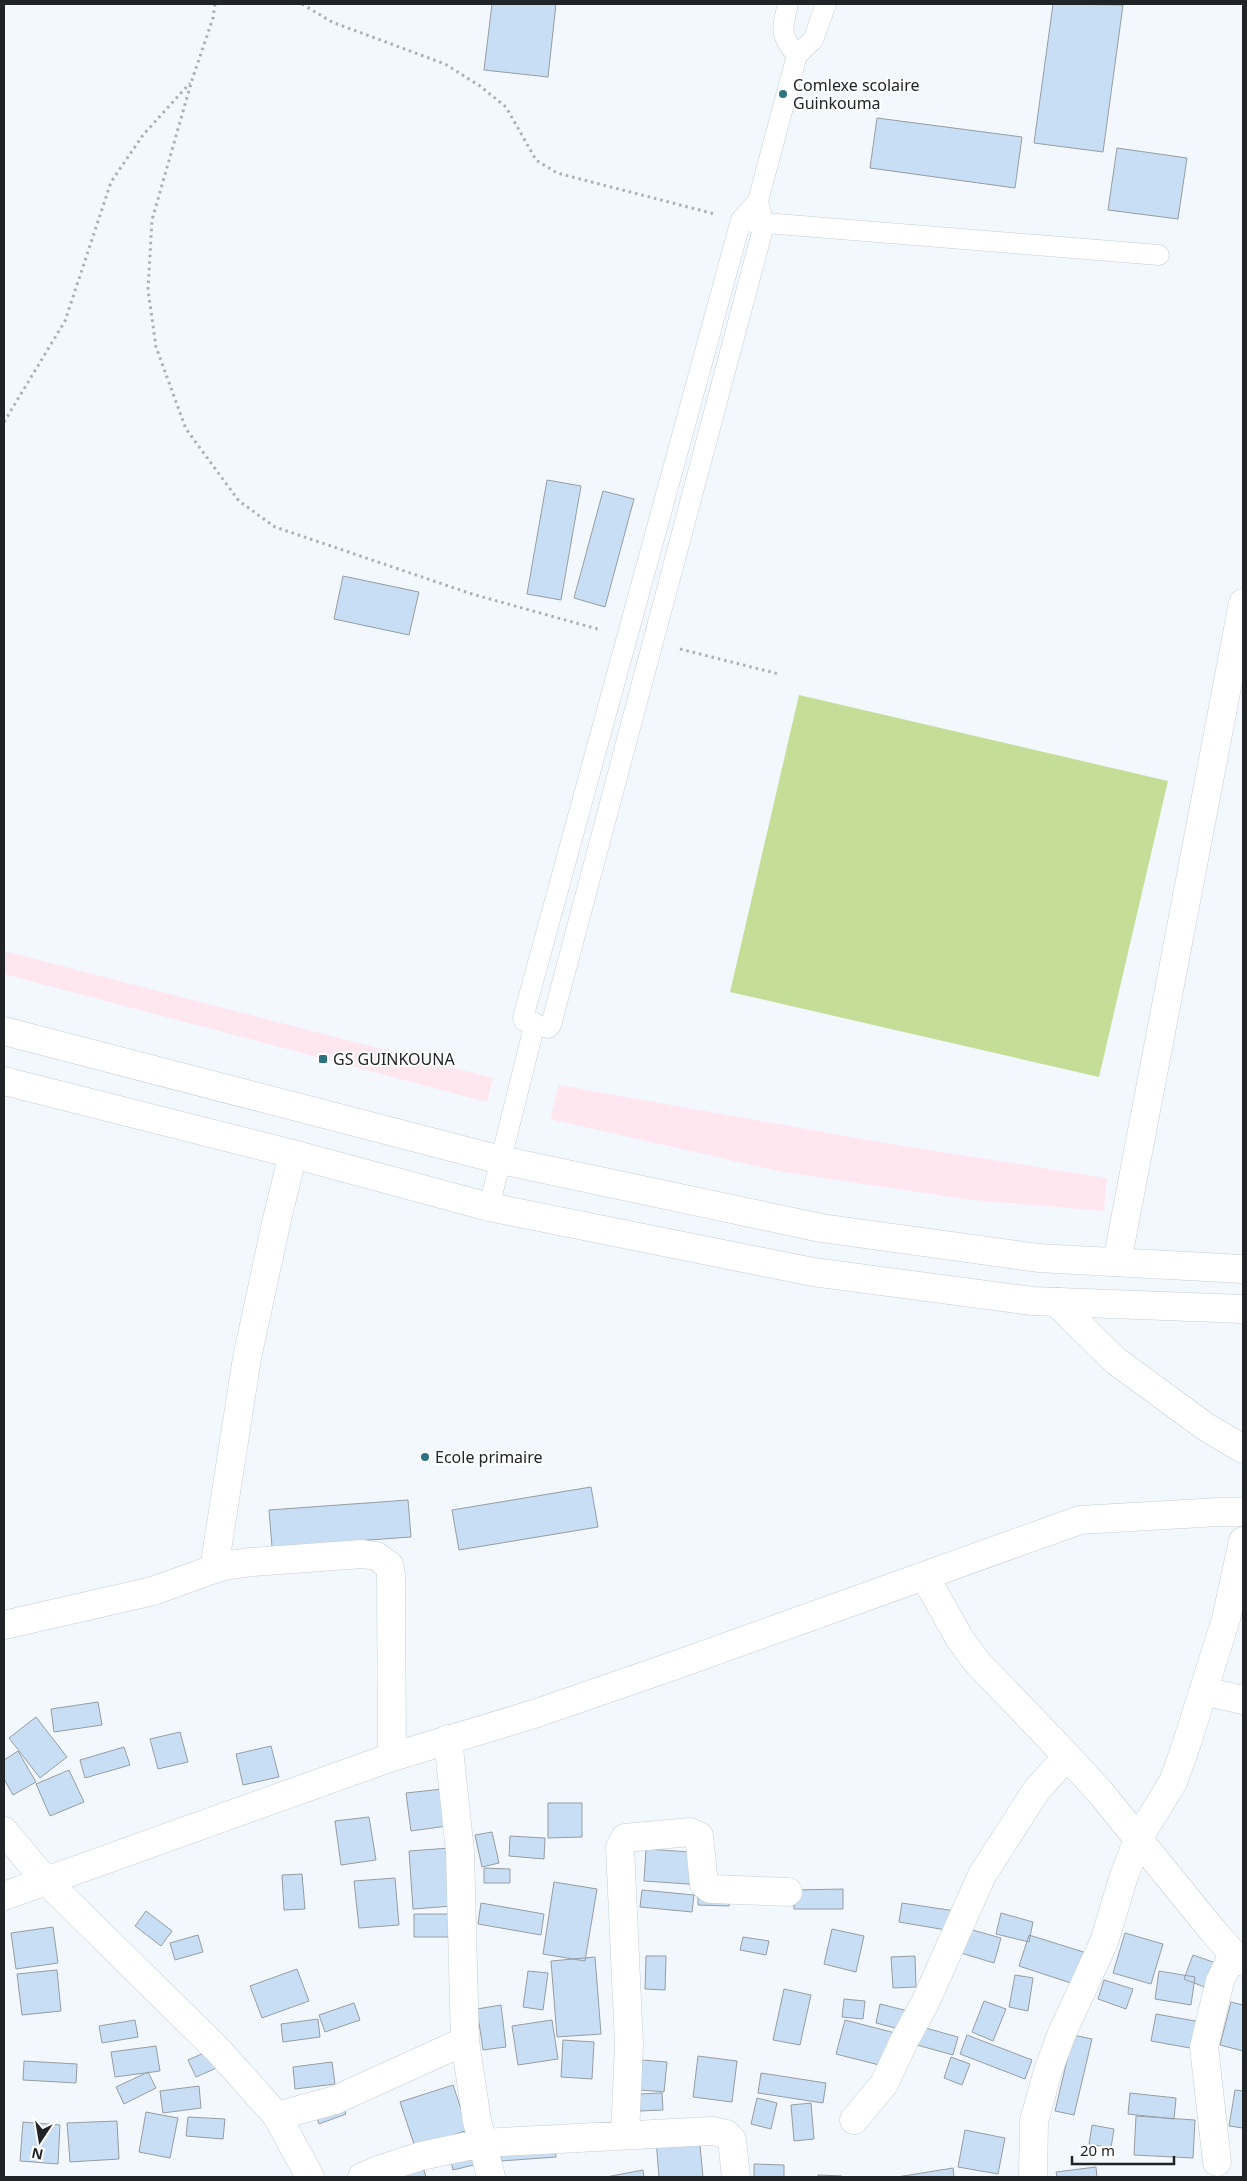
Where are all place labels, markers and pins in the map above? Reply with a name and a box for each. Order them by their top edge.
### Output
place label: Comlexe scolaire Guinkouma [793,74,919,114]
marker: Comlexe scolaire Guinkouma [777,88,789,100]
place label: GS GUINKOUNA [333,1048,455,1070]
marker: GS GUINKOUNA [317,1053,329,1065]
place label: Ecole primaire [435,1446,543,1468]
marker: Ecole primaire [419,1451,431,1463]

